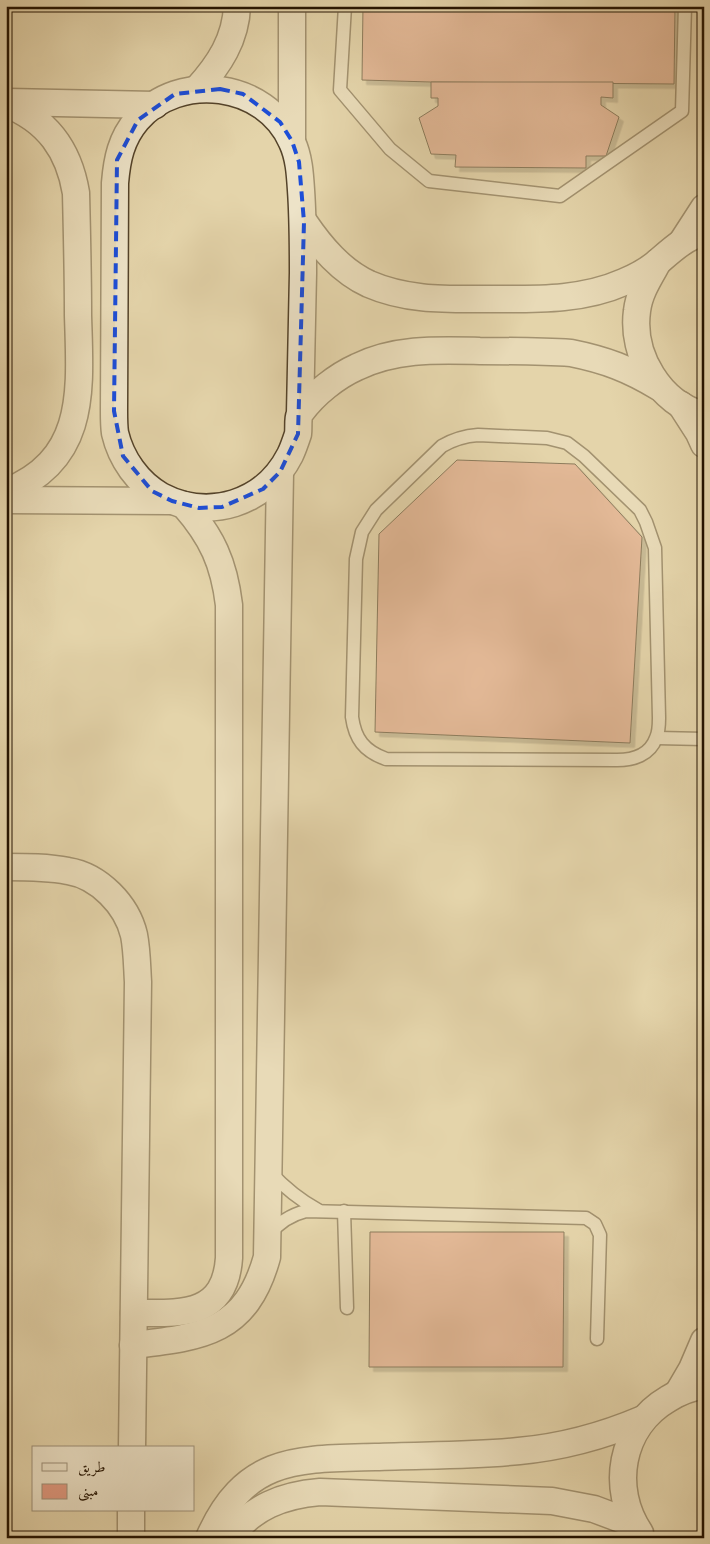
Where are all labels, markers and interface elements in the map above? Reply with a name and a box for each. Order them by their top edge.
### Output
legend [32,1446,195,1512]
text: طريق [78,1457,105,1477]
text: مبنى [78,1481,98,1502]

